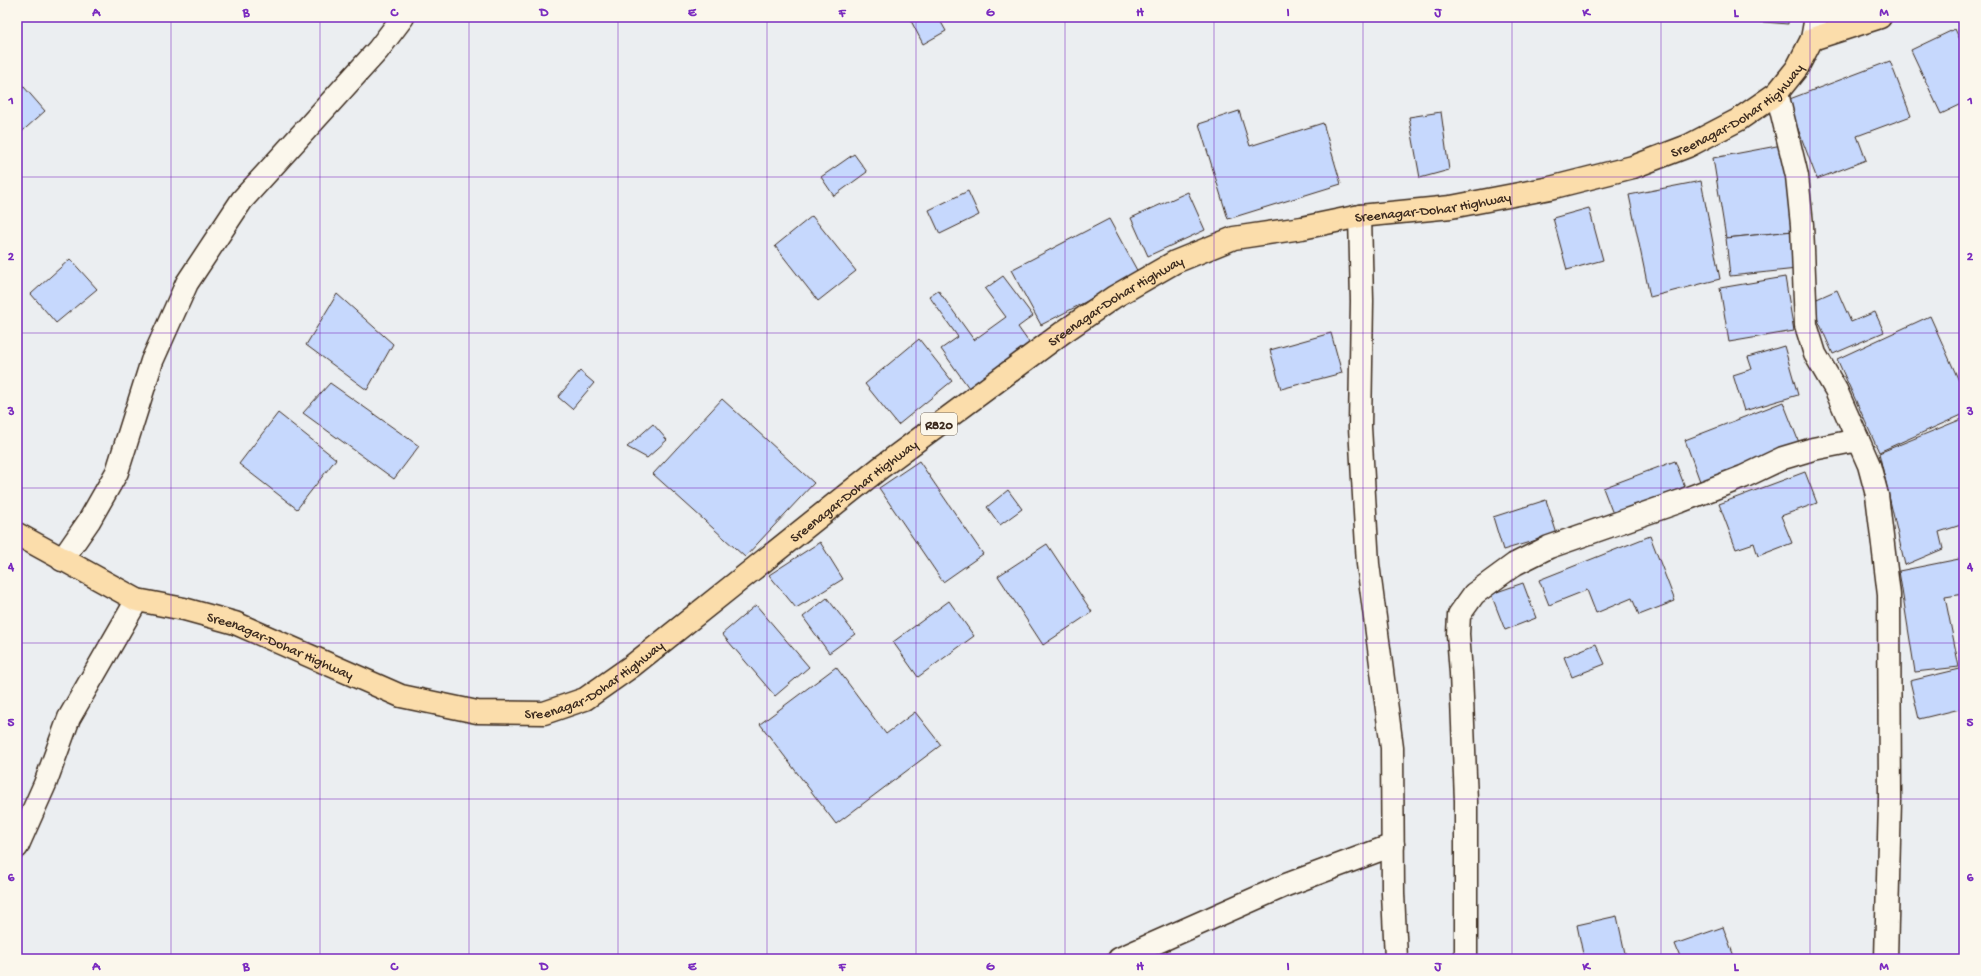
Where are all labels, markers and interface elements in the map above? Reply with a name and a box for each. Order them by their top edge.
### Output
text: A [91,6,101,21]
text: B [242,6,251,21]
text: C [389,6,399,21]
text: D [539,6,549,21]
text: E [688,6,697,21]
text: F [838,6,847,21]
text: G [986,6,995,21]
text: H [1136,6,1144,21]
text: I [1286,6,1290,21]
text: J [1434,6,1443,21]
text: K [1581,6,1591,21]
text: L [1734,6,1740,21]
text: M [1879,6,1889,21]
street label: Sreenagar-Dohar Highway [1669,62,1808,163]
text: 1 [7,94,14,109]
text: 1 [1966,94,1973,109]
street label: Sreenagar-Dohar Highway [1353,190,1513,228]
text: 2 [8,250,15,265]
text: 2 [1967,250,1974,265]
street label: Sreenagar-Dohar Highway [1045,253,1186,351]
text: 3 [7,405,15,420]
text: 3 [1966,405,1974,420]
road number: R820 [921,413,957,435]
street label: Sreenagar-Dohar Highway [787,437,922,547]
text: 4 [7,560,15,575]
text: 4 [1966,560,1974,575]
street label: Sreenagar-Dohar Highway [205,610,356,685]
street label: Sreenagar-Dohar Highway [524,638,668,724]
text: 5 [8,716,15,731]
text: 5 [1967,716,1974,731]
text: 6 [8,871,15,886]
text: 6 [1967,871,1974,886]
text: A [91,960,101,975]
text: B [242,960,251,975]
text: C [389,960,399,975]
text: D [539,960,549,975]
text: E [688,960,697,975]
text: F [838,960,847,975]
text: G [986,960,995,975]
text: H [1136,960,1144,975]
text: I [1286,960,1290,975]
text: J [1434,960,1443,975]
text: K [1581,960,1591,975]
text: L [1734,960,1740,975]
text: M [1879,960,1889,975]

